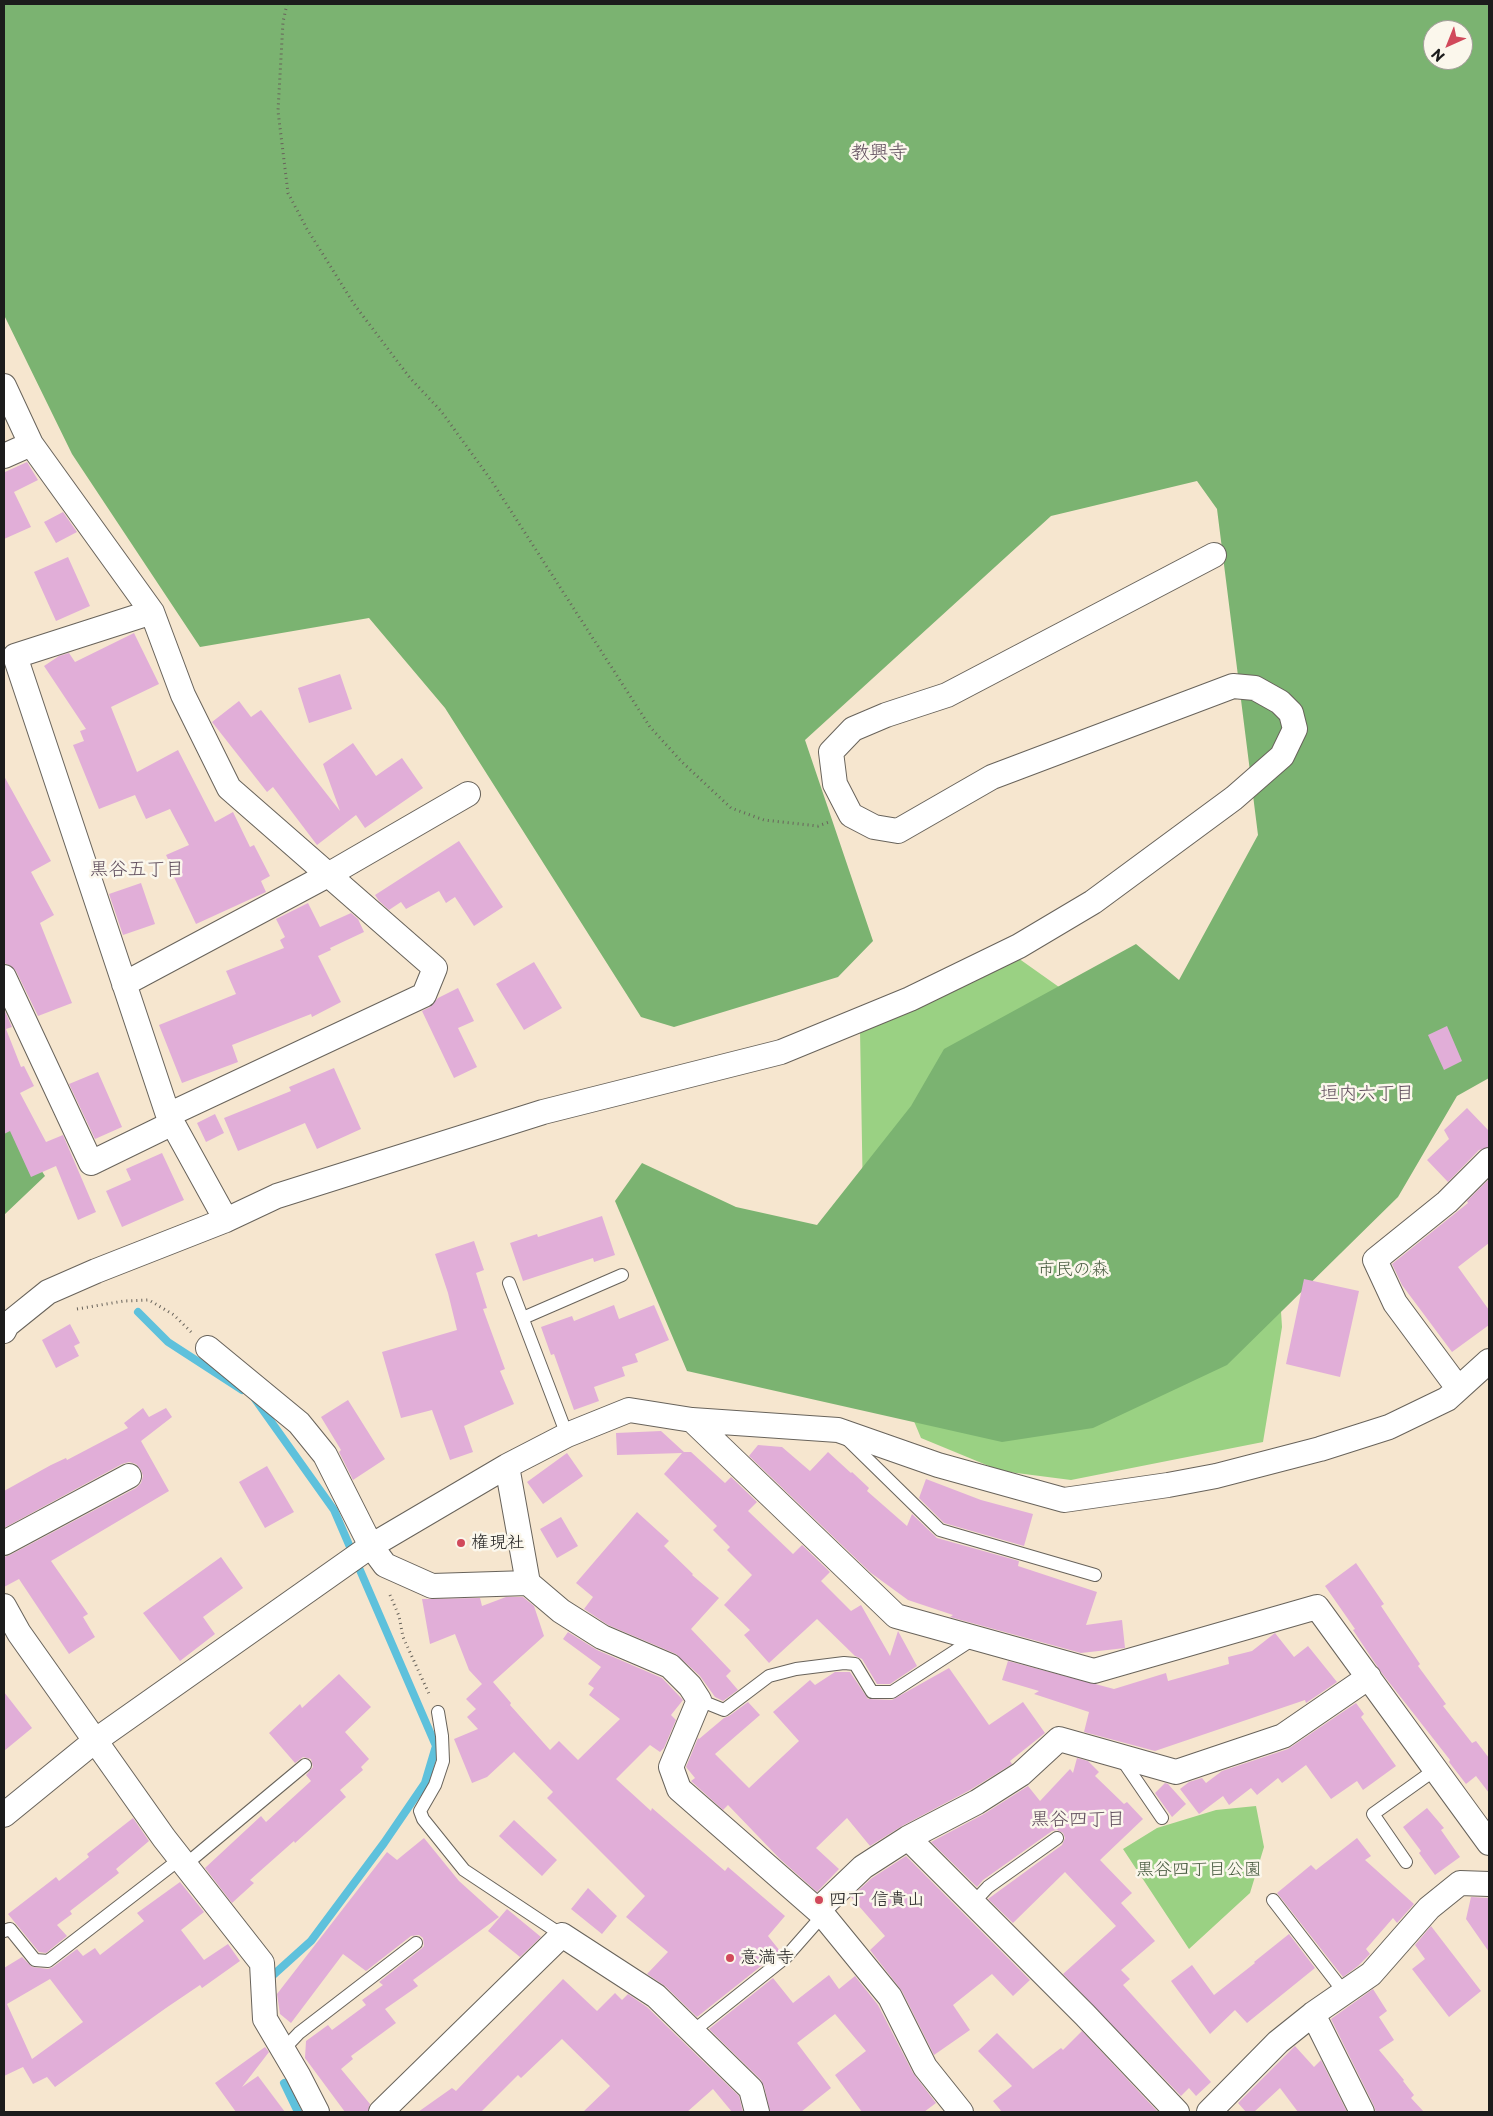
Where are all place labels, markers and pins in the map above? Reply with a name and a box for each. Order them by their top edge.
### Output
place label: 権現社 [471,1532,525,1554]
marker: 権現社 [455,1537,467,1549]
place label: 四丁 信貴山 [829,1889,925,1911]
marker: 四丁 信貴山 [813,1894,825,1906]
place label: 意満寺 [740,1947,794,1969]
marker: 意満寺 [724,1952,736,1964]

